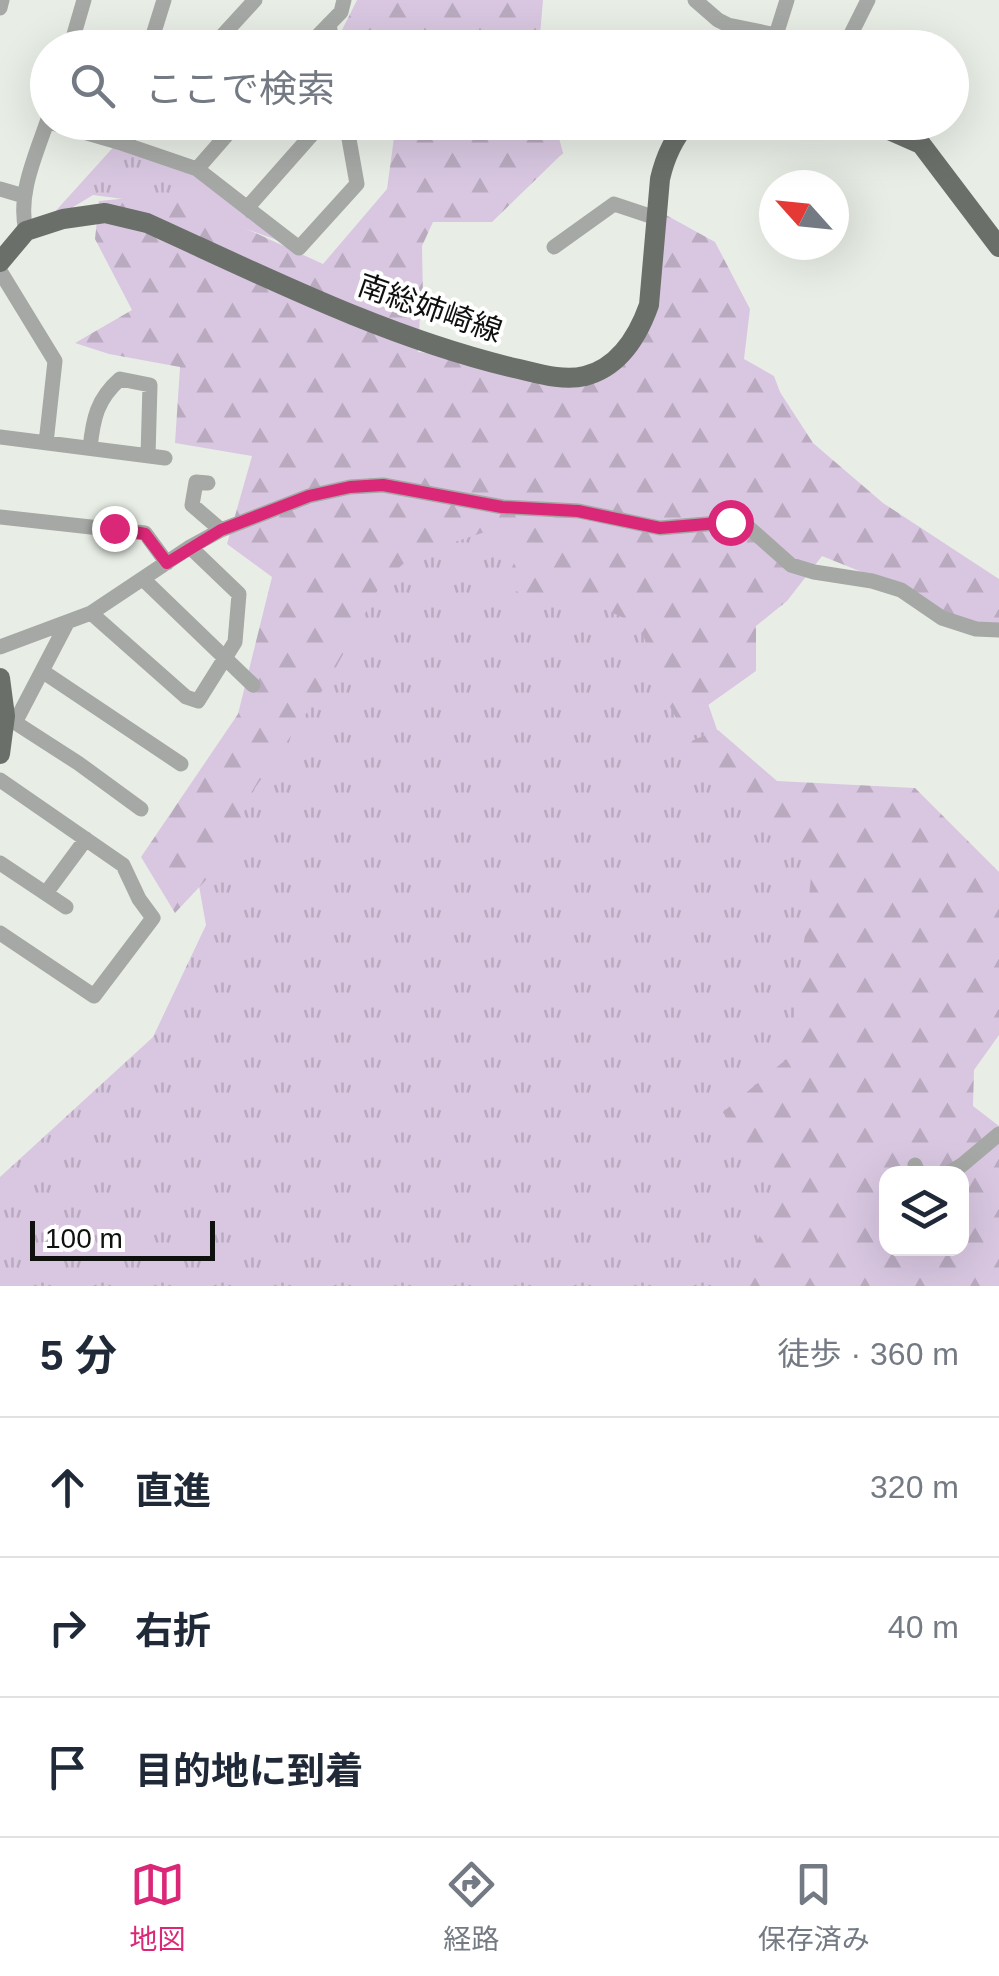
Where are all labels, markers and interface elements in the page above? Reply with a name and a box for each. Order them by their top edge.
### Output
search box [30,30,969,140]
icon: search [65,58,120,113]
text: ここで検索 [145,68,335,110]
north arrow [759,170,849,260]
street label: 南総姉崎線 [354,268,506,348]
route start [708,500,754,546]
route end [92,506,138,552]
map controls [879,1166,969,1256]
button: layers [879,1166,969,1256]
scale bar [30,1216,215,1260]
text: 100 m [45,1223,123,1254]
text: 5 分 [40,1332,117,1379]
text: 徒歩 · 360 m [778,1336,959,1372]
icon: ahead [40,1460,95,1515]
text: 320 m [870,1469,959,1505]
text: 直進 [135,1470,211,1512]
icon: right [40,1600,95,1655]
text: 40 m [888,1609,959,1645]
text: 右折 [135,1610,211,1652]
icon: arrive [40,1740,95,1795]
text: 目的地に到着 [135,1750,363,1792]
tab: 地図 [129,1857,185,1957]
tab: 経路 [443,1857,500,1957]
tab: 保存済み [758,1857,870,1957]

